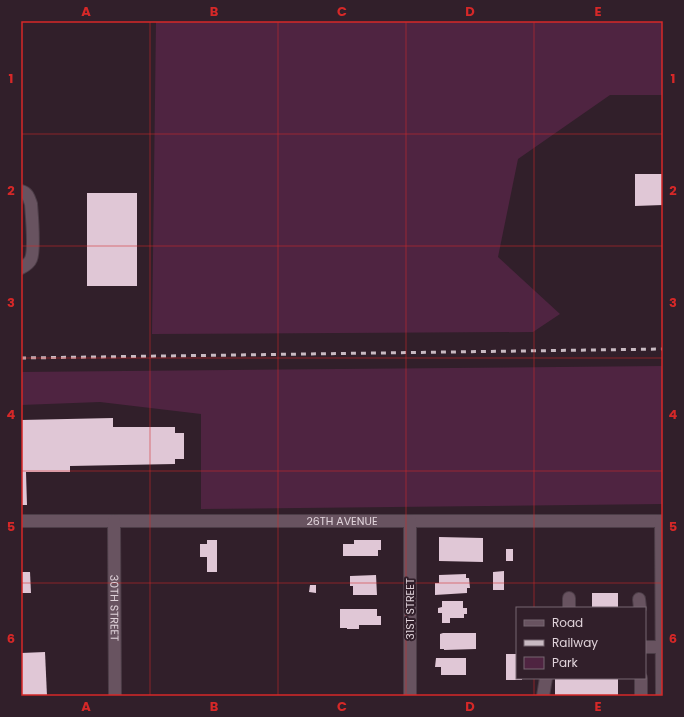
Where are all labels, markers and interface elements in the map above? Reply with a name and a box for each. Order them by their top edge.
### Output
text: A [81,2,91,21]
text: B [210,2,219,21]
text: C [337,2,347,21]
text: D [465,2,475,21]
text: E [594,2,602,21]
text: 1 [9,69,13,88]
text: 1 [671,69,675,88]
text: 2 [7,181,15,200]
text: 2 [669,181,677,200]
text: 3 [7,293,15,312]
text: 3 [669,293,677,312]
text: 4 [7,405,16,424]
text: 4 [669,405,678,424]
street label: 26TH AVENUE [306,513,378,529]
text: 5 [7,517,15,536]
text: 5 [669,517,677,536]
street label: 30TH STREET [106,575,123,641]
street label: 31ST STREET [402,578,418,640]
legend [516,607,646,679]
text: Road [552,614,583,631]
text: 6 [7,629,15,648]
text: 6 [669,629,677,648]
text: Railway [552,634,598,651]
text: Park [552,654,579,671]
text: A [81,697,91,716]
text: B [210,697,219,716]
text: C [337,697,347,716]
text: D [465,697,475,716]
text: E [594,697,602,716]

